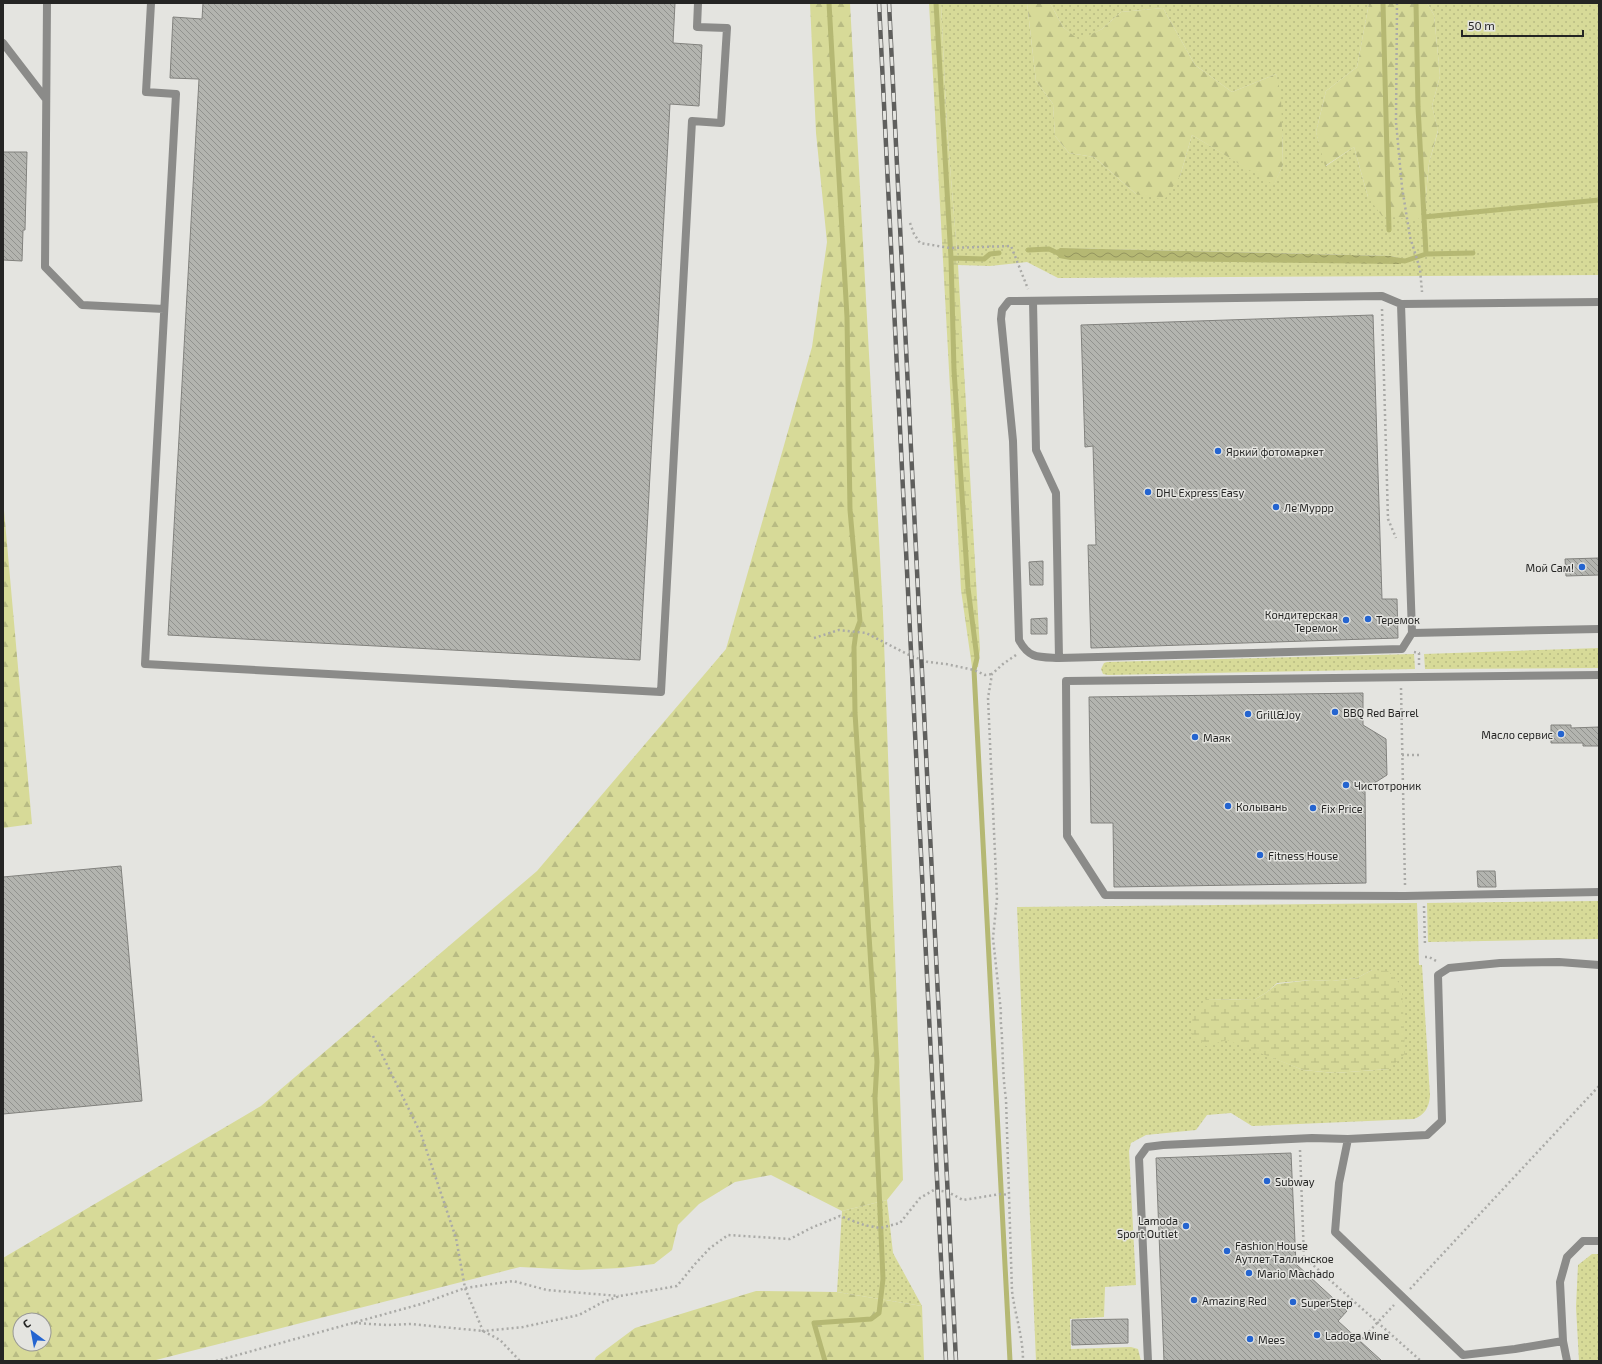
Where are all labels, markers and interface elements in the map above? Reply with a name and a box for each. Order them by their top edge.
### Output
scale bar [1462,12,1583,38]
text: 50 m [1468,18,1495,32]
place label: Яркий фотомаркет [1226,445,1324,458]
marker: Яркий фотомаркет [1213,446,1223,456]
place label: DHL Express Easy [1156,486,1244,499]
marker: DHL Express Easy [1143,487,1153,497]
place label: Ле'Муррр [1284,501,1334,515]
marker: Ле'Муррр [1271,502,1281,512]
place label: Мой Сам! [1526,561,1574,574]
marker: Мой Сам! [1577,562,1587,572]
place label: Кондитерская Теремок [1265,608,1338,634]
place label: Теремок [1376,613,1420,626]
marker: Теремок [1363,614,1373,624]
marker: Кондитерская Теремок [1341,615,1351,625]
place label: BBQ Red Barrel [1343,706,1419,720]
marker: BBQ Red Barrel [1330,707,1340,717]
place label: Grill&Joy [1256,708,1301,721]
marker: Grill&Joy [1243,709,1253,719]
place label: Масло сервис [1481,728,1553,741]
marker: Масло сервис [1556,729,1566,739]
place label: Маяк [1203,731,1231,744]
marker: Маяк [1190,732,1200,742]
place label: Чистотроник [1354,779,1421,792]
marker: Чистотроник [1341,780,1351,790]
place label: Колывань [1236,800,1287,813]
marker: Колывань [1223,801,1233,811]
place label: Fix Price [1321,802,1363,815]
marker: Fix Price [1308,803,1318,813]
place label: Fitness House [1268,849,1338,862]
marker: Fitness House [1255,850,1265,860]
place label: Subway [1275,1175,1315,1188]
marker: Subway [1262,1176,1272,1186]
place label: Lamoda Sport Outlet [1117,1214,1178,1240]
marker: Lamoda Sport Outlet [1181,1221,1191,1231]
place label: Fashion House Аутлет Таллинское [1235,1239,1334,1266]
marker: Fashion House Аутлет Таллинское [1222,1246,1232,1256]
place label: Mario Machado [1257,1267,1335,1280]
marker: Mario Machado [1244,1268,1254,1278]
place label: Amazing Red [1202,1294,1267,1307]
marker: Amazing Red [1189,1295,1199,1305]
place label: SuperStep [1301,1296,1353,1309]
marker: SuperStep [1288,1297,1298,1307]
north arrow [12,1312,52,1352]
text: С [20,1316,33,1330]
place label: Ladoga Wine [1325,1329,1389,1342]
marker: Ladoga Wine [1312,1330,1322,1340]
place label: Mees [1258,1333,1285,1346]
marker: Mees [1245,1334,1255,1344]

